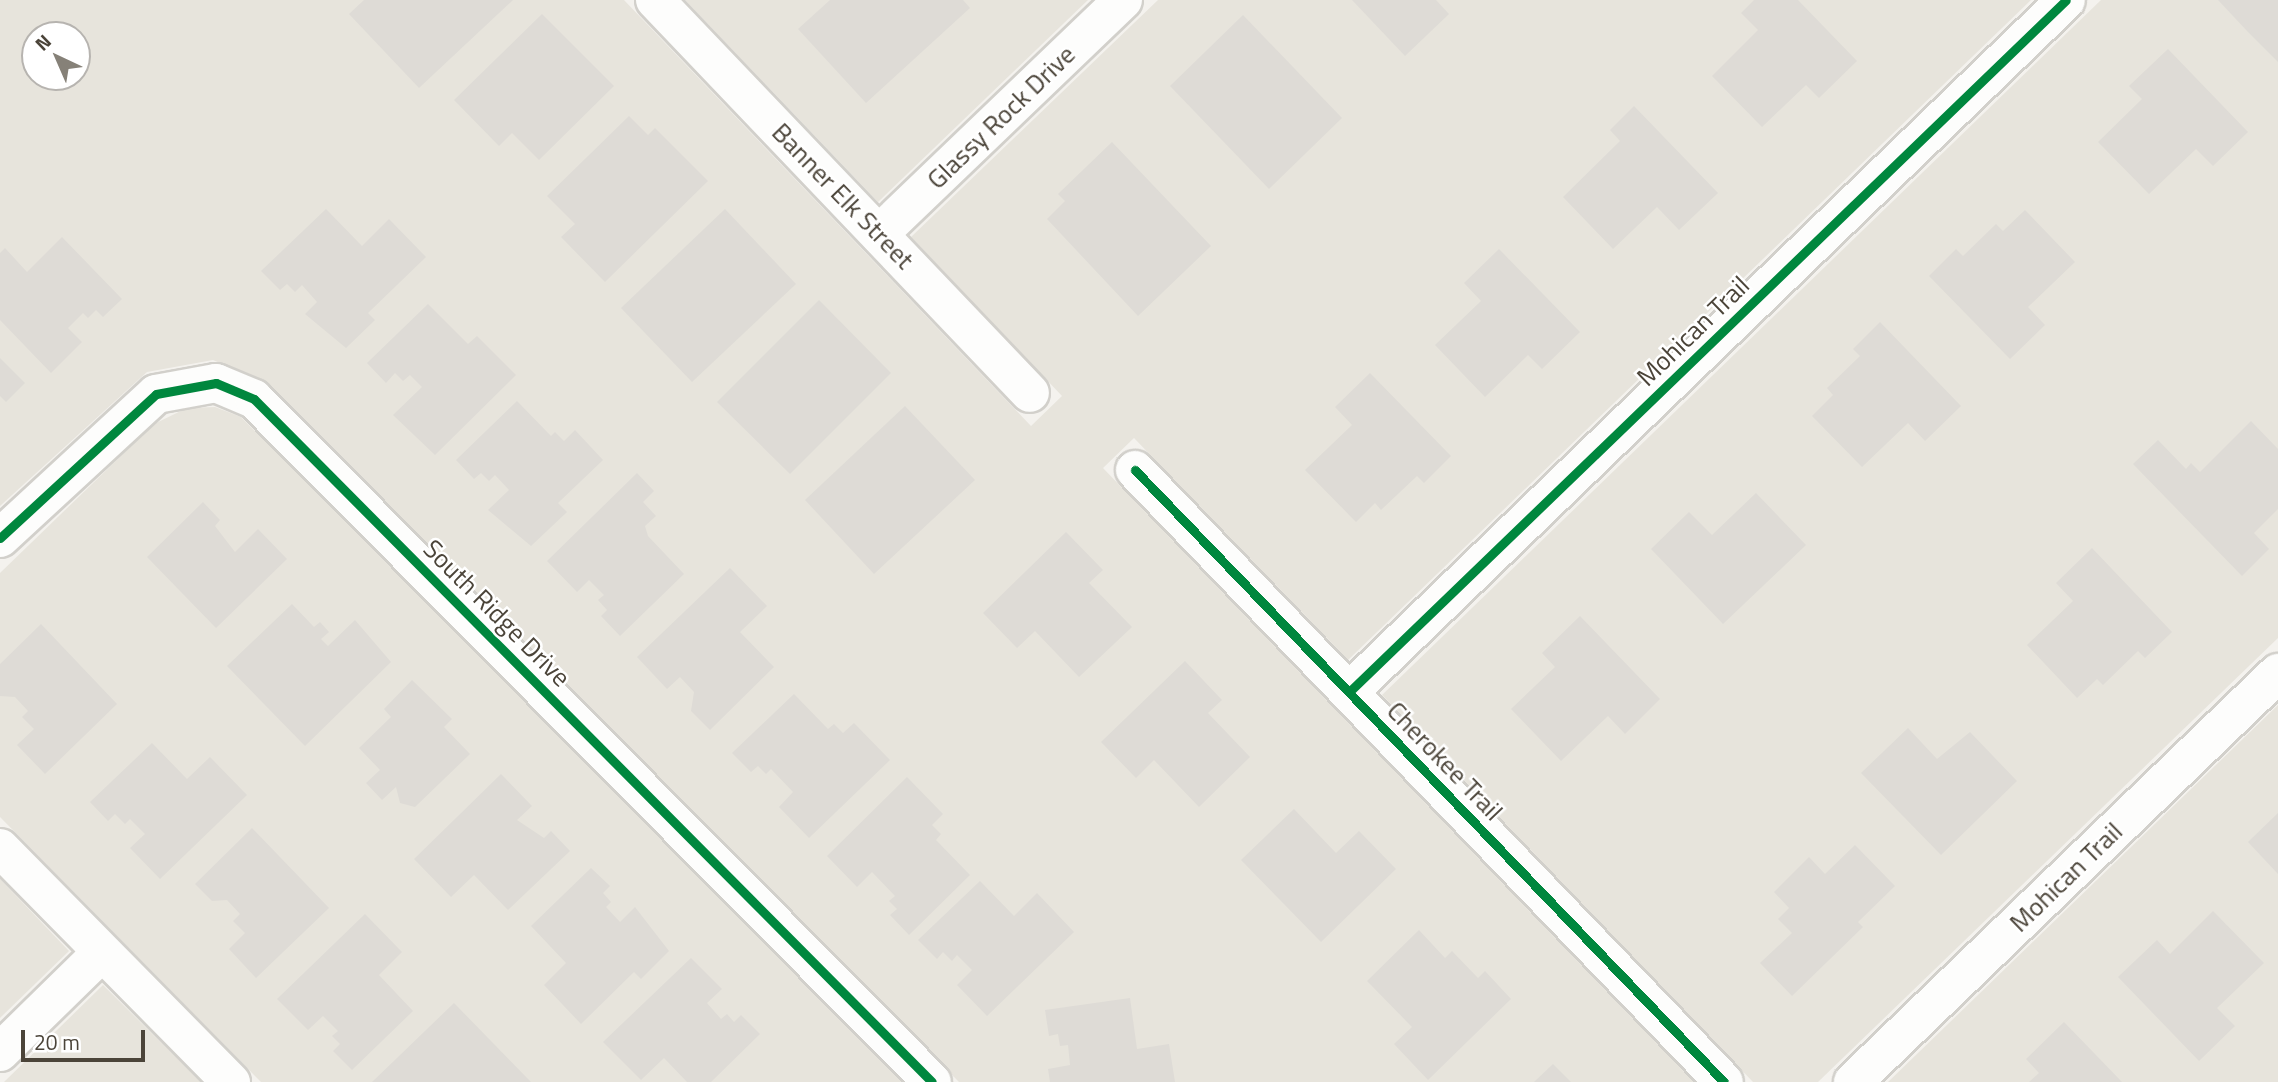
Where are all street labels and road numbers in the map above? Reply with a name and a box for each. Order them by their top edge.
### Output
street label: Glassy Rock Drive [921,39,1081,195]
street label: Banner Elk Street [766,117,920,275]
street label: Mohican Trail [1630,270,1756,392]
street label: South Ridge Drive [417,533,577,693]
street label: Cherokee Trail [1381,695,1509,827]
street label: Mohican Trail [2003,816,2129,938]

